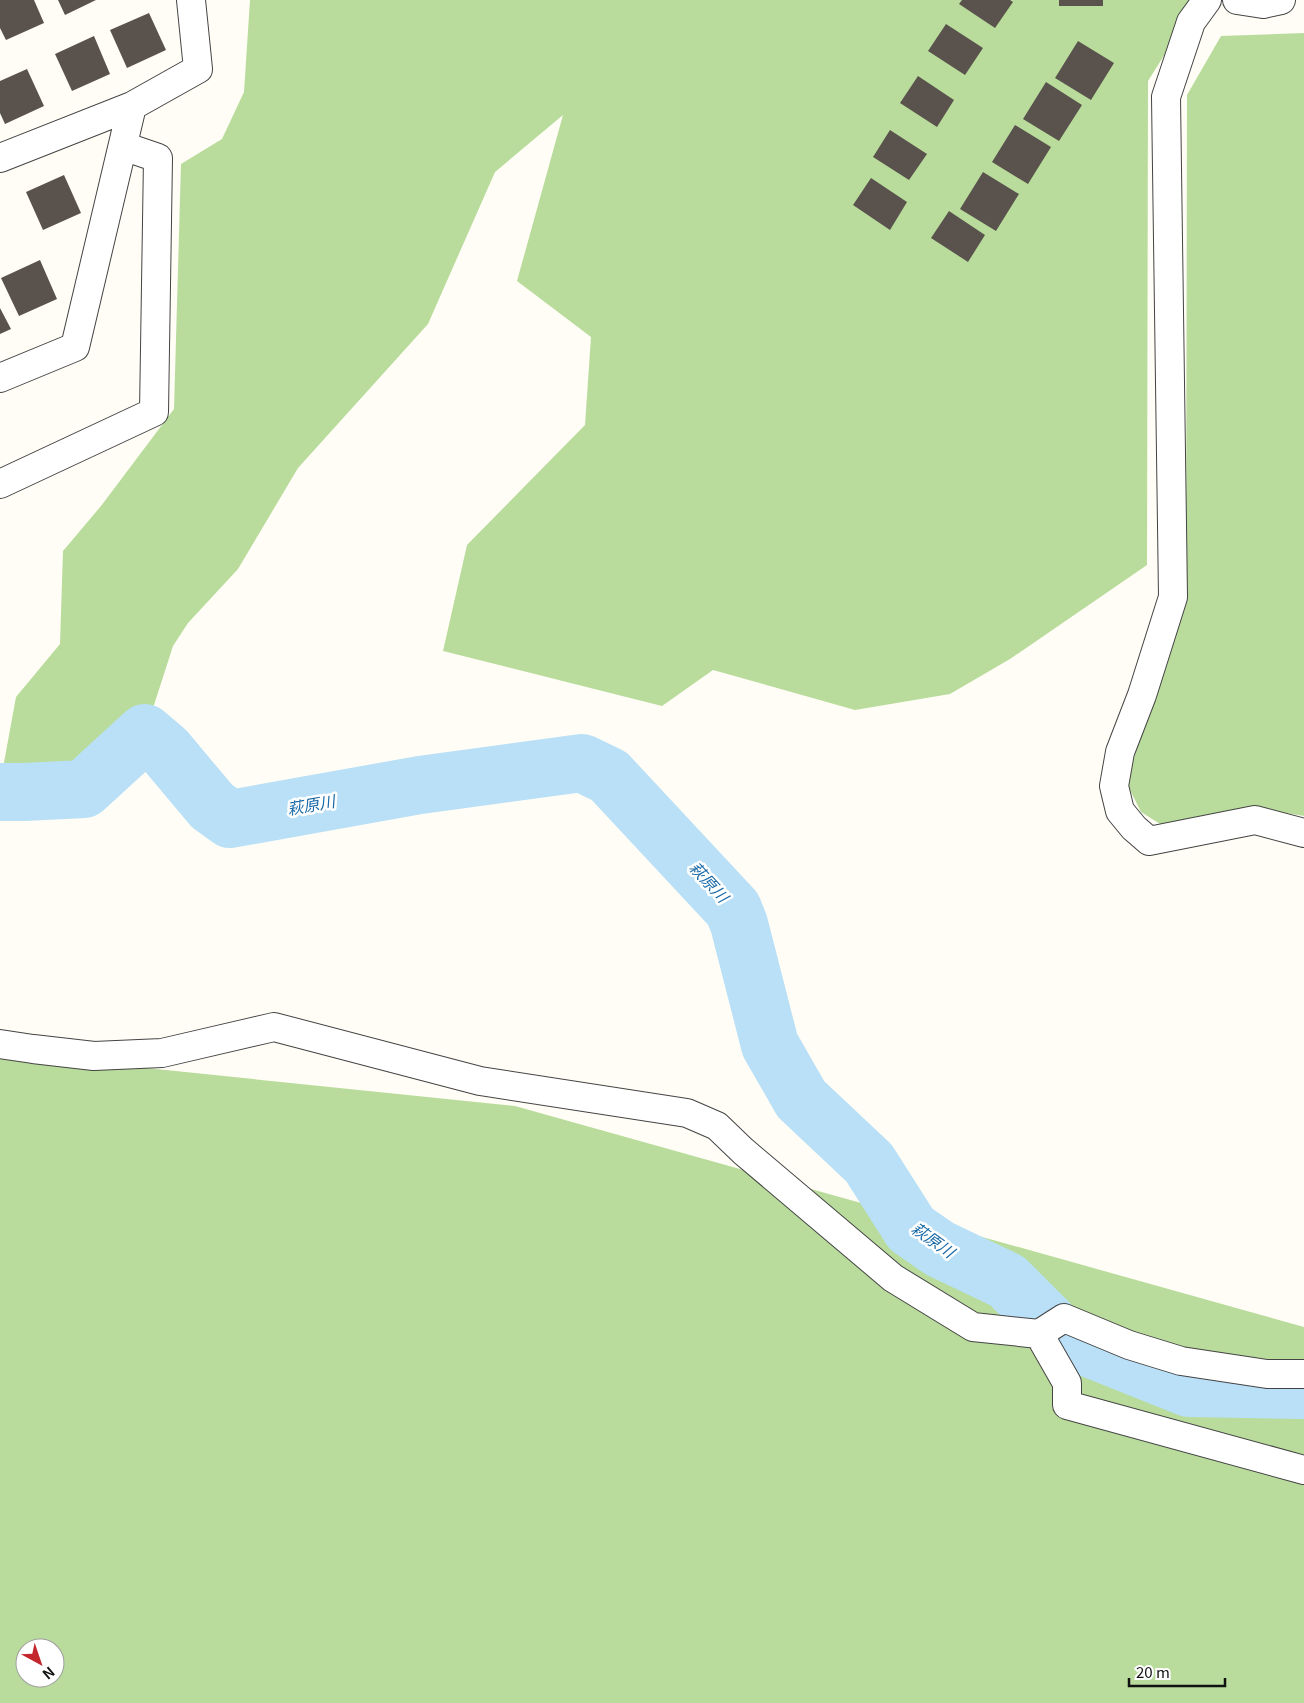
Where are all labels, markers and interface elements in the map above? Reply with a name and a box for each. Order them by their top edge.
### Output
water label: 萩原川 [285,788,339,820]
water label: 萩原川 [685,856,736,909]
water label: 萩原川 [907,1216,962,1264]
north arrow [15,1638,65,1688]
scale bar [1129,1656,1225,1688]
text: 20 m [1136,1661,1170,1682]
text: N [39,1663,59,1685]

